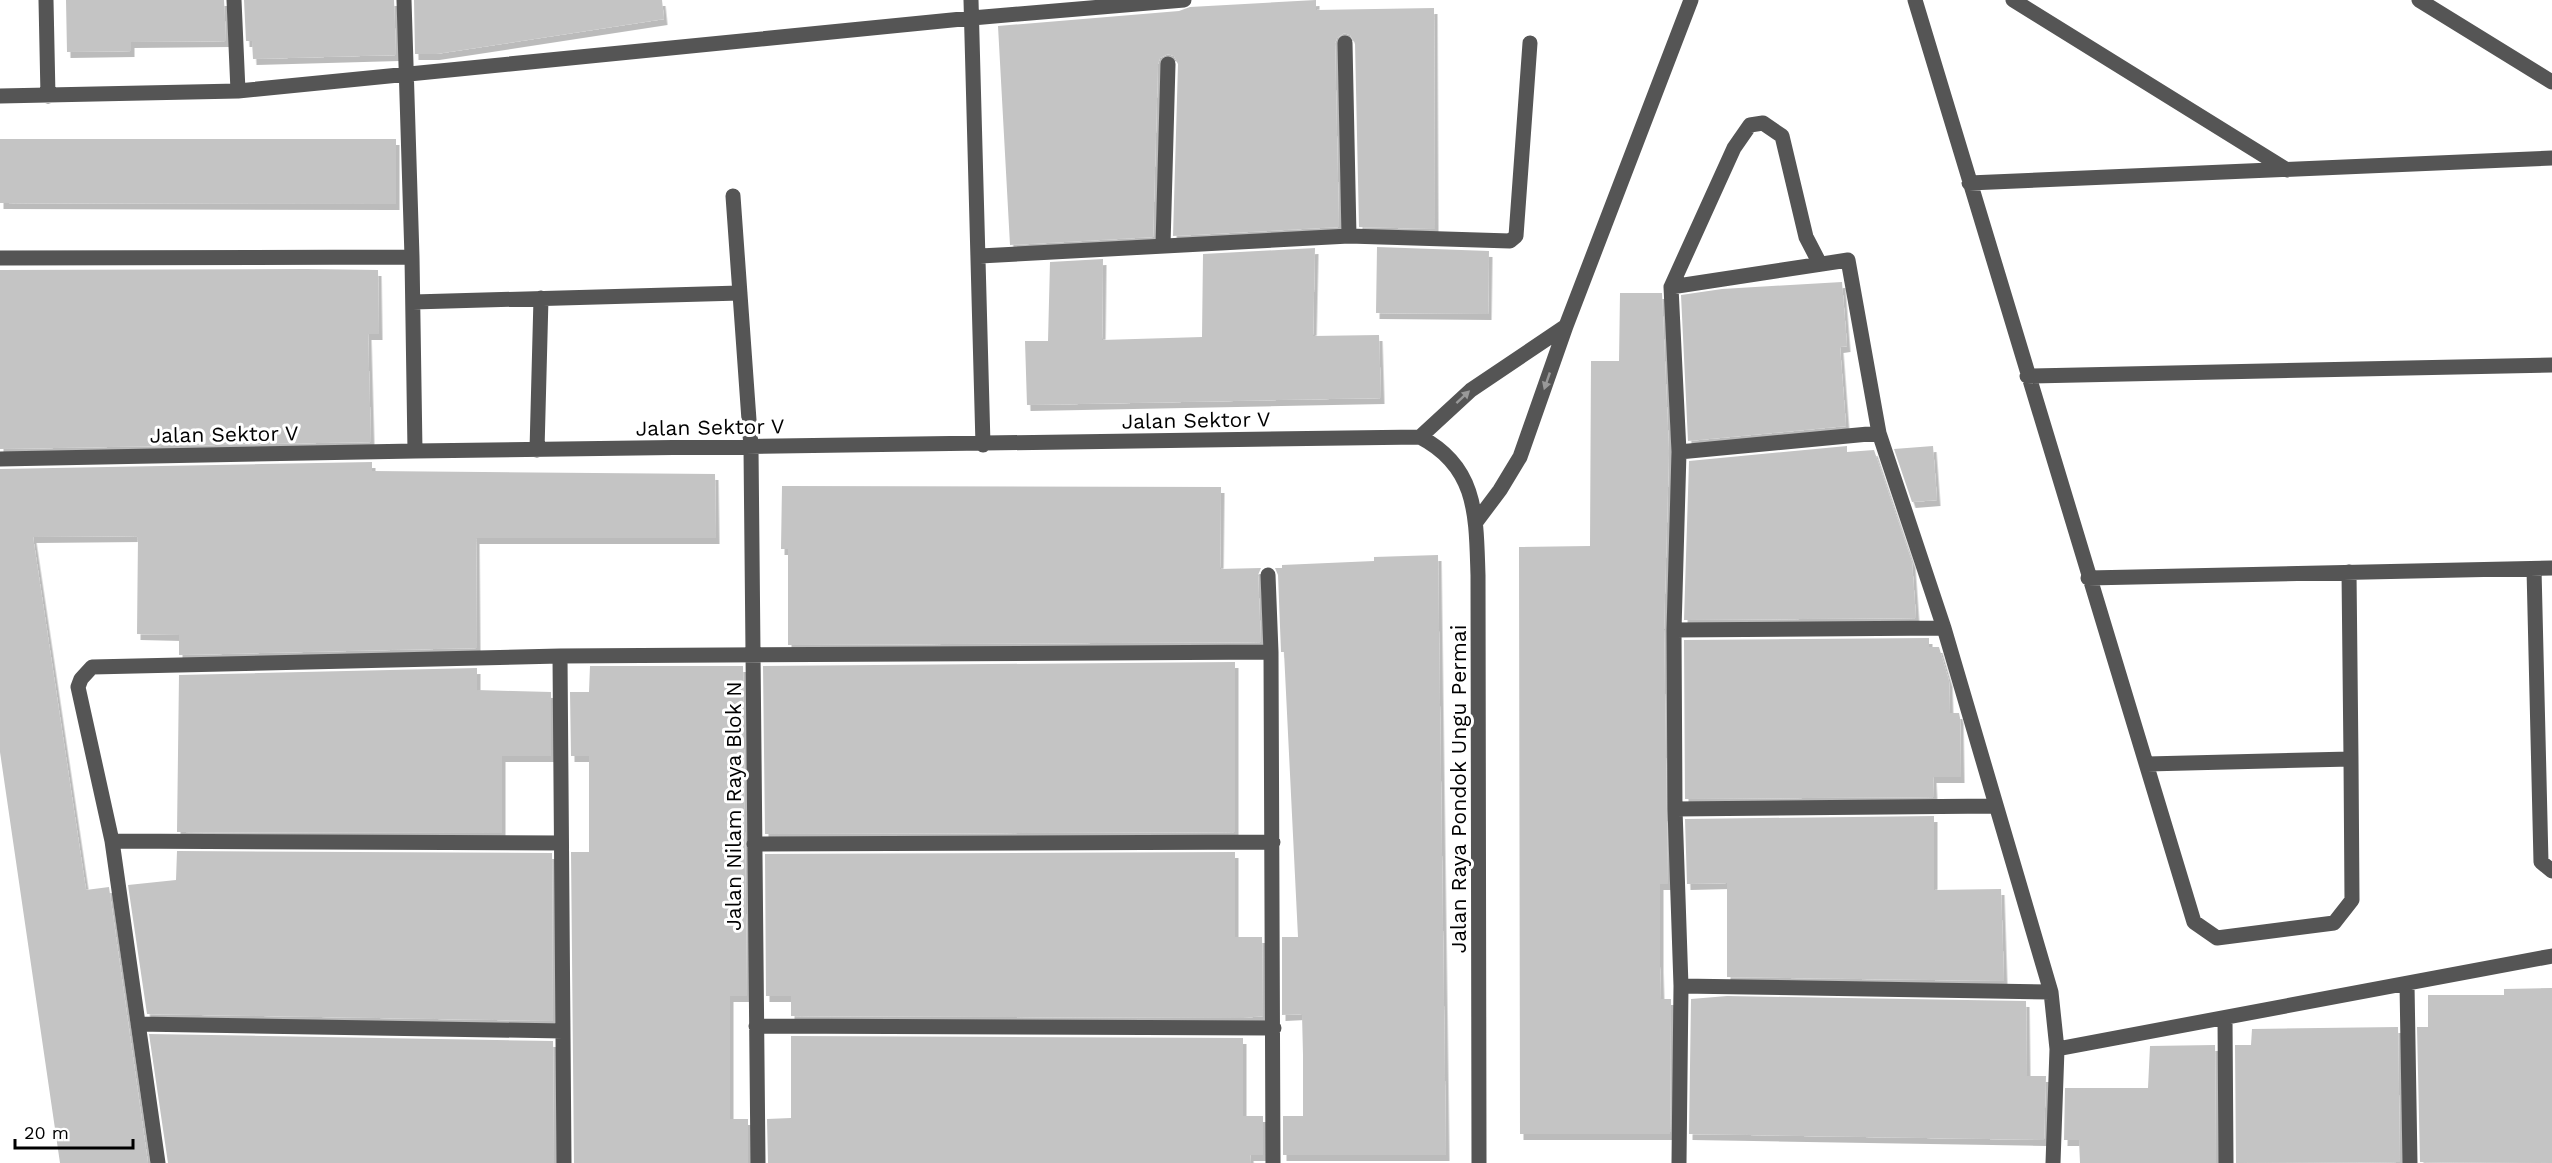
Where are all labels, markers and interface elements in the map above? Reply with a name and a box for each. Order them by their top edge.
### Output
one-way arrow [1541,372,1551,390]
one-way arrow [1455,390,1470,404]
street label: Jalan Sektor V [1121,406,1271,434]
street label: Jalan Sektor V [635,413,785,441]
street label: Jalan Sektor V [149,420,299,448]
street label: Jalan Raya Pondok Ungu Permai [1446,625,1471,953]
street label: Jalan Nilam Raya Blok N [721,681,746,931]
scale bar [15,1112,134,1150]
text: 20 m [24,1122,69,1143]

